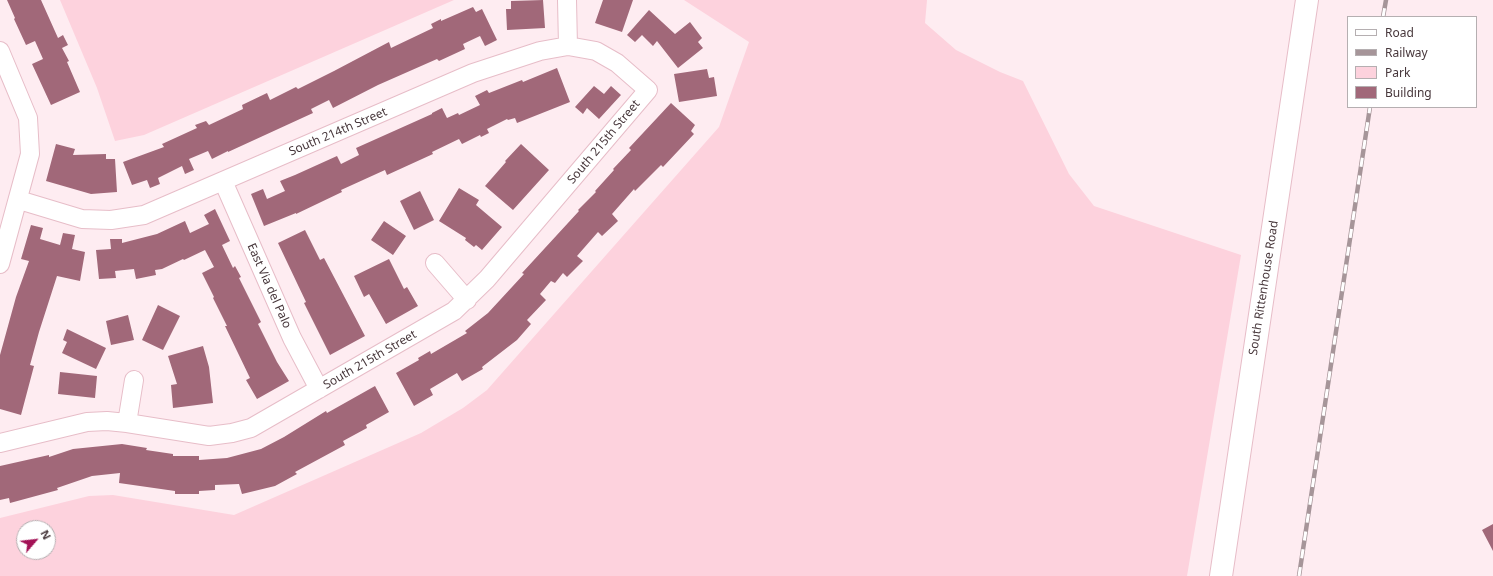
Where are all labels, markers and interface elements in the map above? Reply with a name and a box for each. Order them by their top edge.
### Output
legend [1347,16,1477,108]
text: Road [1385,24,1414,41]
text: Railway [1385,44,1428,61]
text: Park [1385,64,1410,81]
text: Building [1385,84,1432,101]
street label: South 215th Street [565,97,643,187]
street label: South 214th Street [287,105,389,159]
street label: South Rittenhouse Road [1246,220,1282,356]
street label: East Via del Palo [244,241,294,331]
street label: South 215th Street [321,327,419,393]
north arrow [16,520,56,560]
text: N [37,527,55,542]

